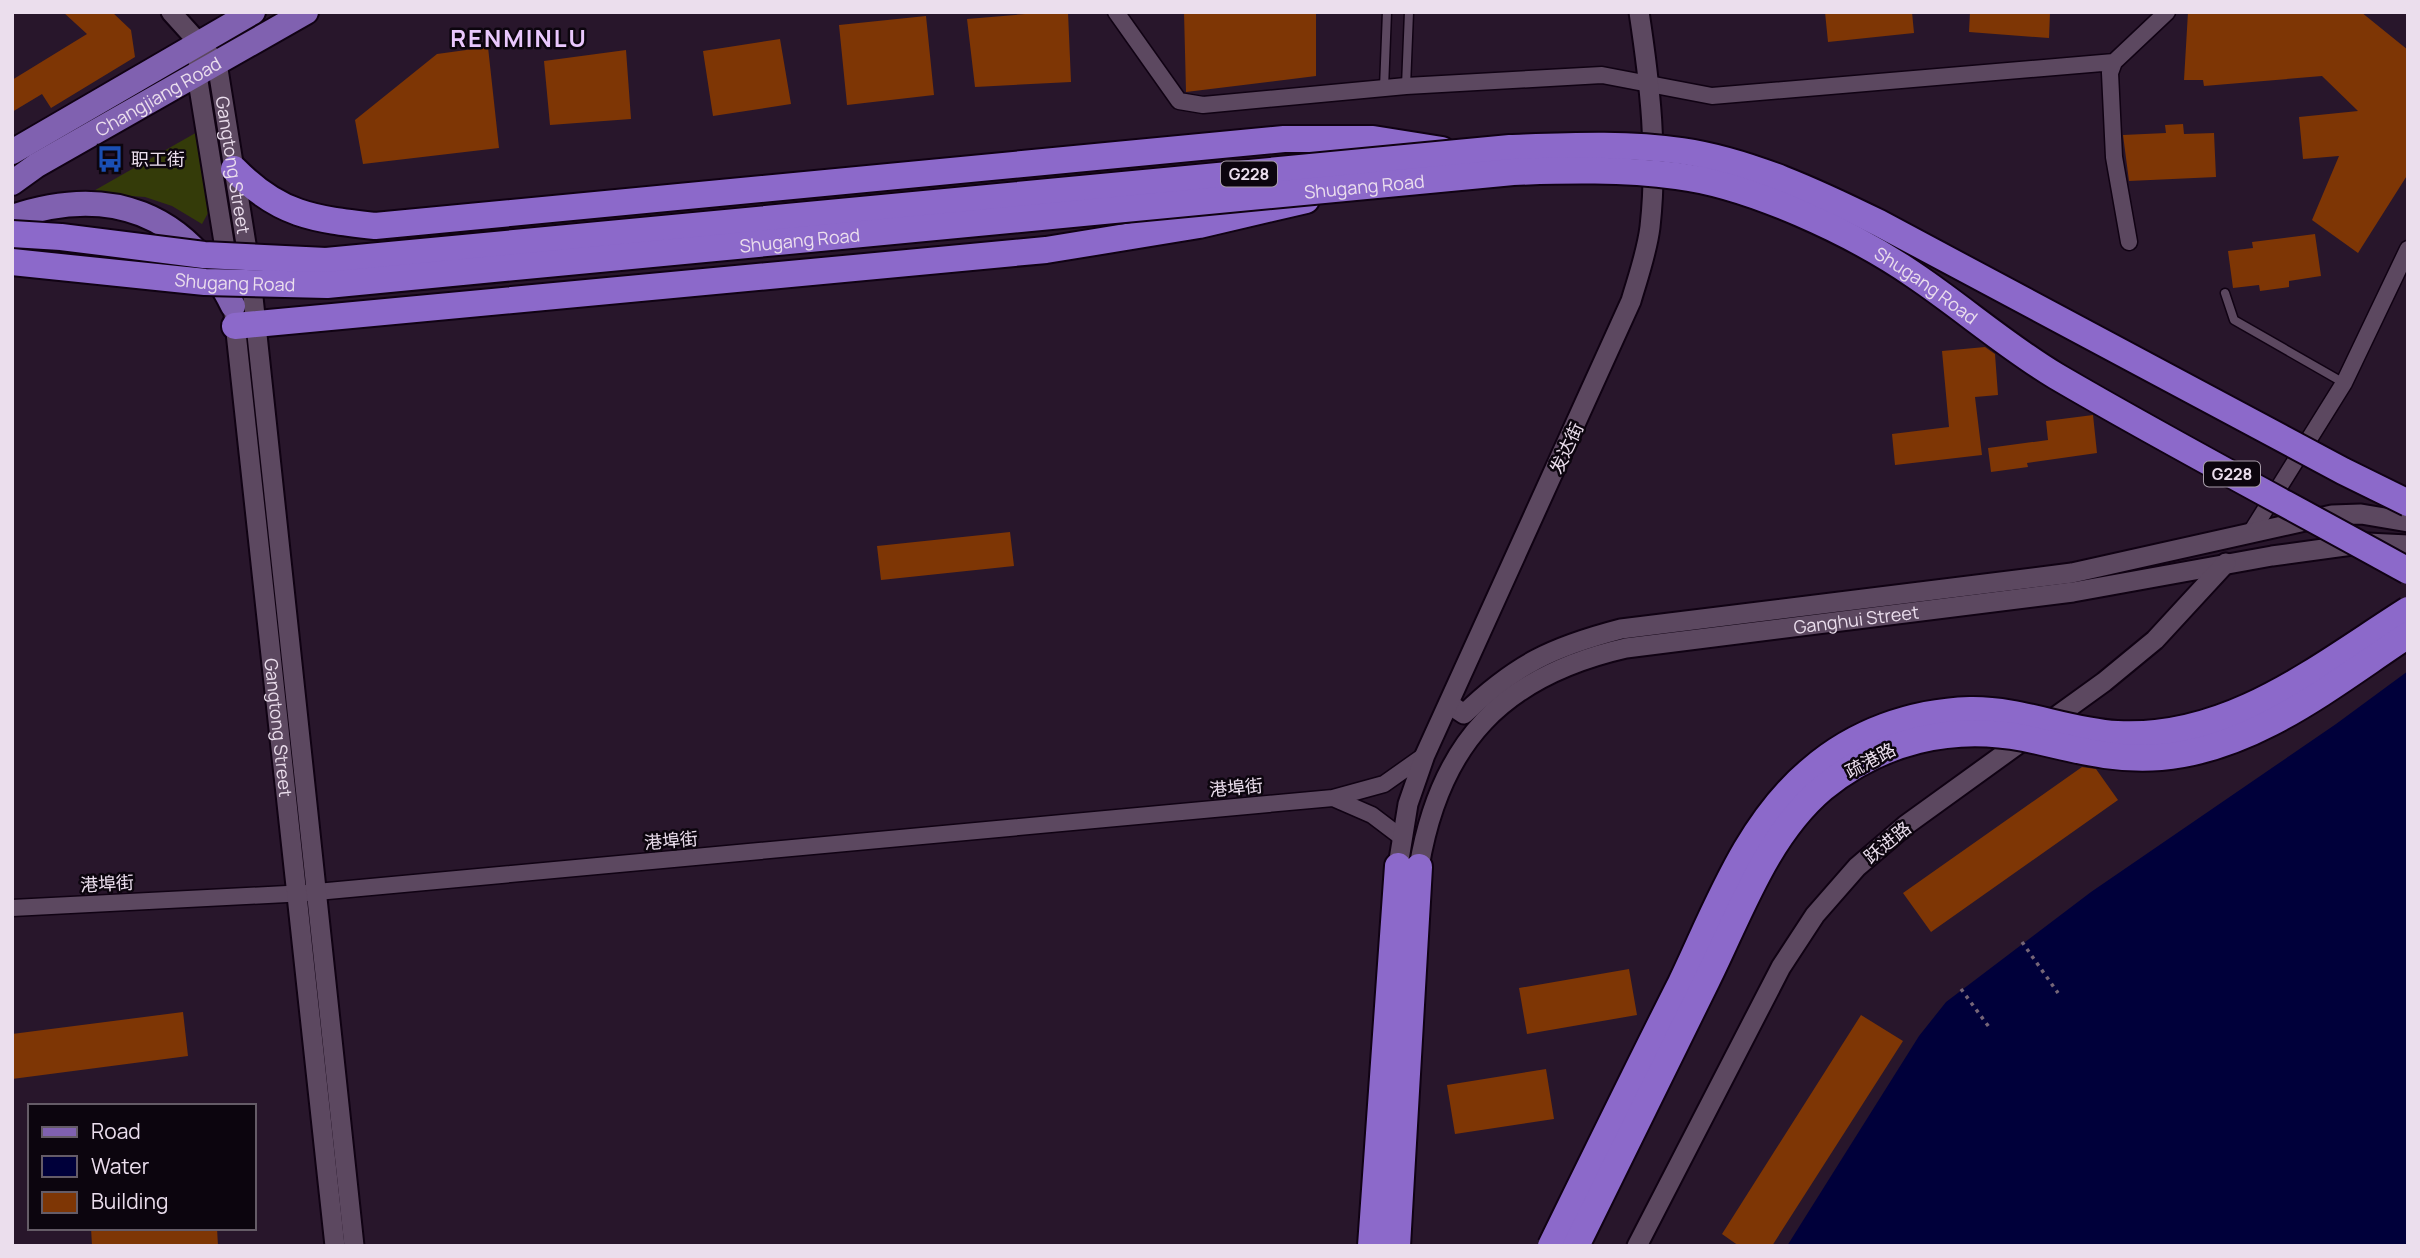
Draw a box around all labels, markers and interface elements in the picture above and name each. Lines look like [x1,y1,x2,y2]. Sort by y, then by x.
district label: RENMINLU [450,21,588,54]
street label: Changjiang Road [91,51,225,142]
street label: Gangtong Street [210,94,256,236]
bus stop icon: 职工街 [95,144,125,174]
place label: 职工街 [131,147,185,171]
road number: G228 [1221,162,1277,186]
street label: Shugang Road [1303,168,1426,204]
street label: Shugang Road [739,222,861,258]
street label: Shugang Road [1870,241,1983,329]
street label: Shugang Road [173,267,296,296]
street label: 发达街 [1544,418,1588,478]
road number: G228 [2204,461,2260,486]
street label: Ganghui Street [1792,599,1920,639]
street label: Gangtong Street [259,657,298,798]
street label: 疏港路 [1841,737,1899,783]
street label: 港埠街 [1208,773,1264,801]
street label: 跃进路 [1858,816,1916,868]
street label: 港埠街 [643,826,699,854]
street label: 港埠街 [79,870,135,896]
legend [28,1104,256,1230]
text: Road [91,1117,141,1145]
text: Water [91,1152,150,1180]
text: Building [91,1187,168,1215]

